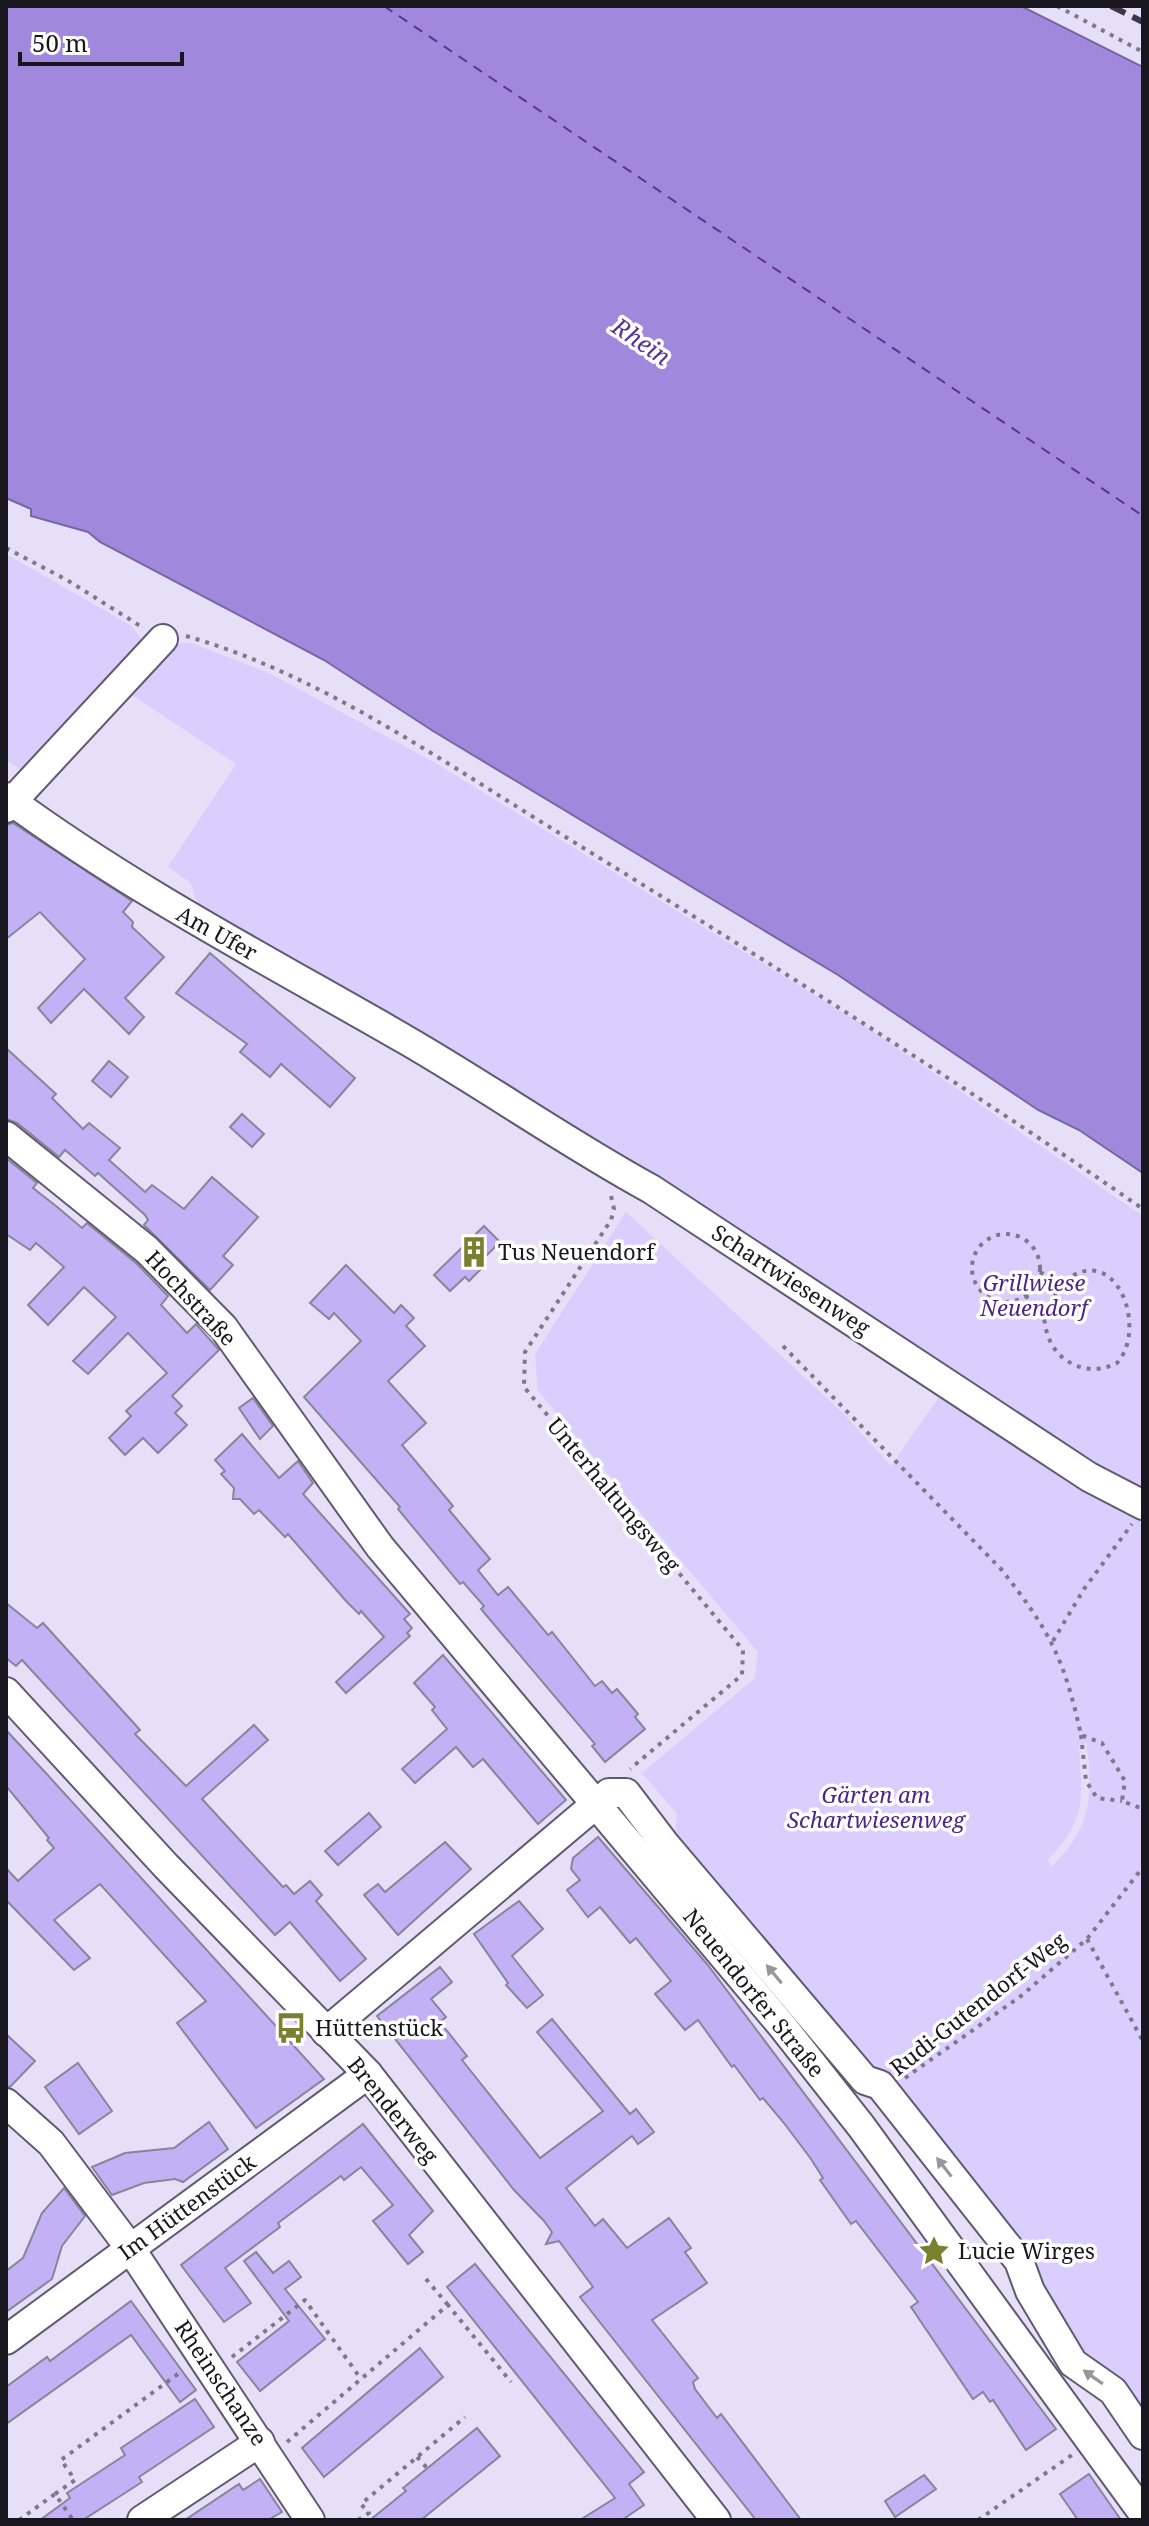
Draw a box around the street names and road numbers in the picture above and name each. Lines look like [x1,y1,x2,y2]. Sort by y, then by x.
street label: Am Ufer [172,898,264,967]
street label: Schartwiesenweg [706,1217,877,1342]
street label: Hochstraße [140,1243,244,1352]
street label: Unterhaltungsweg [541,1411,688,1578]
street label: Neuendorfer Straße [677,1902,832,2083]
street label: Rudi-Gutendorf-Weg [883,1925,1072,2082]
street label: Brenderweg [342,2050,446,2169]
street label: Im Hüttenstück [112,2146,261,2266]
street label: Rheinschanze [169,2314,275,2451]

